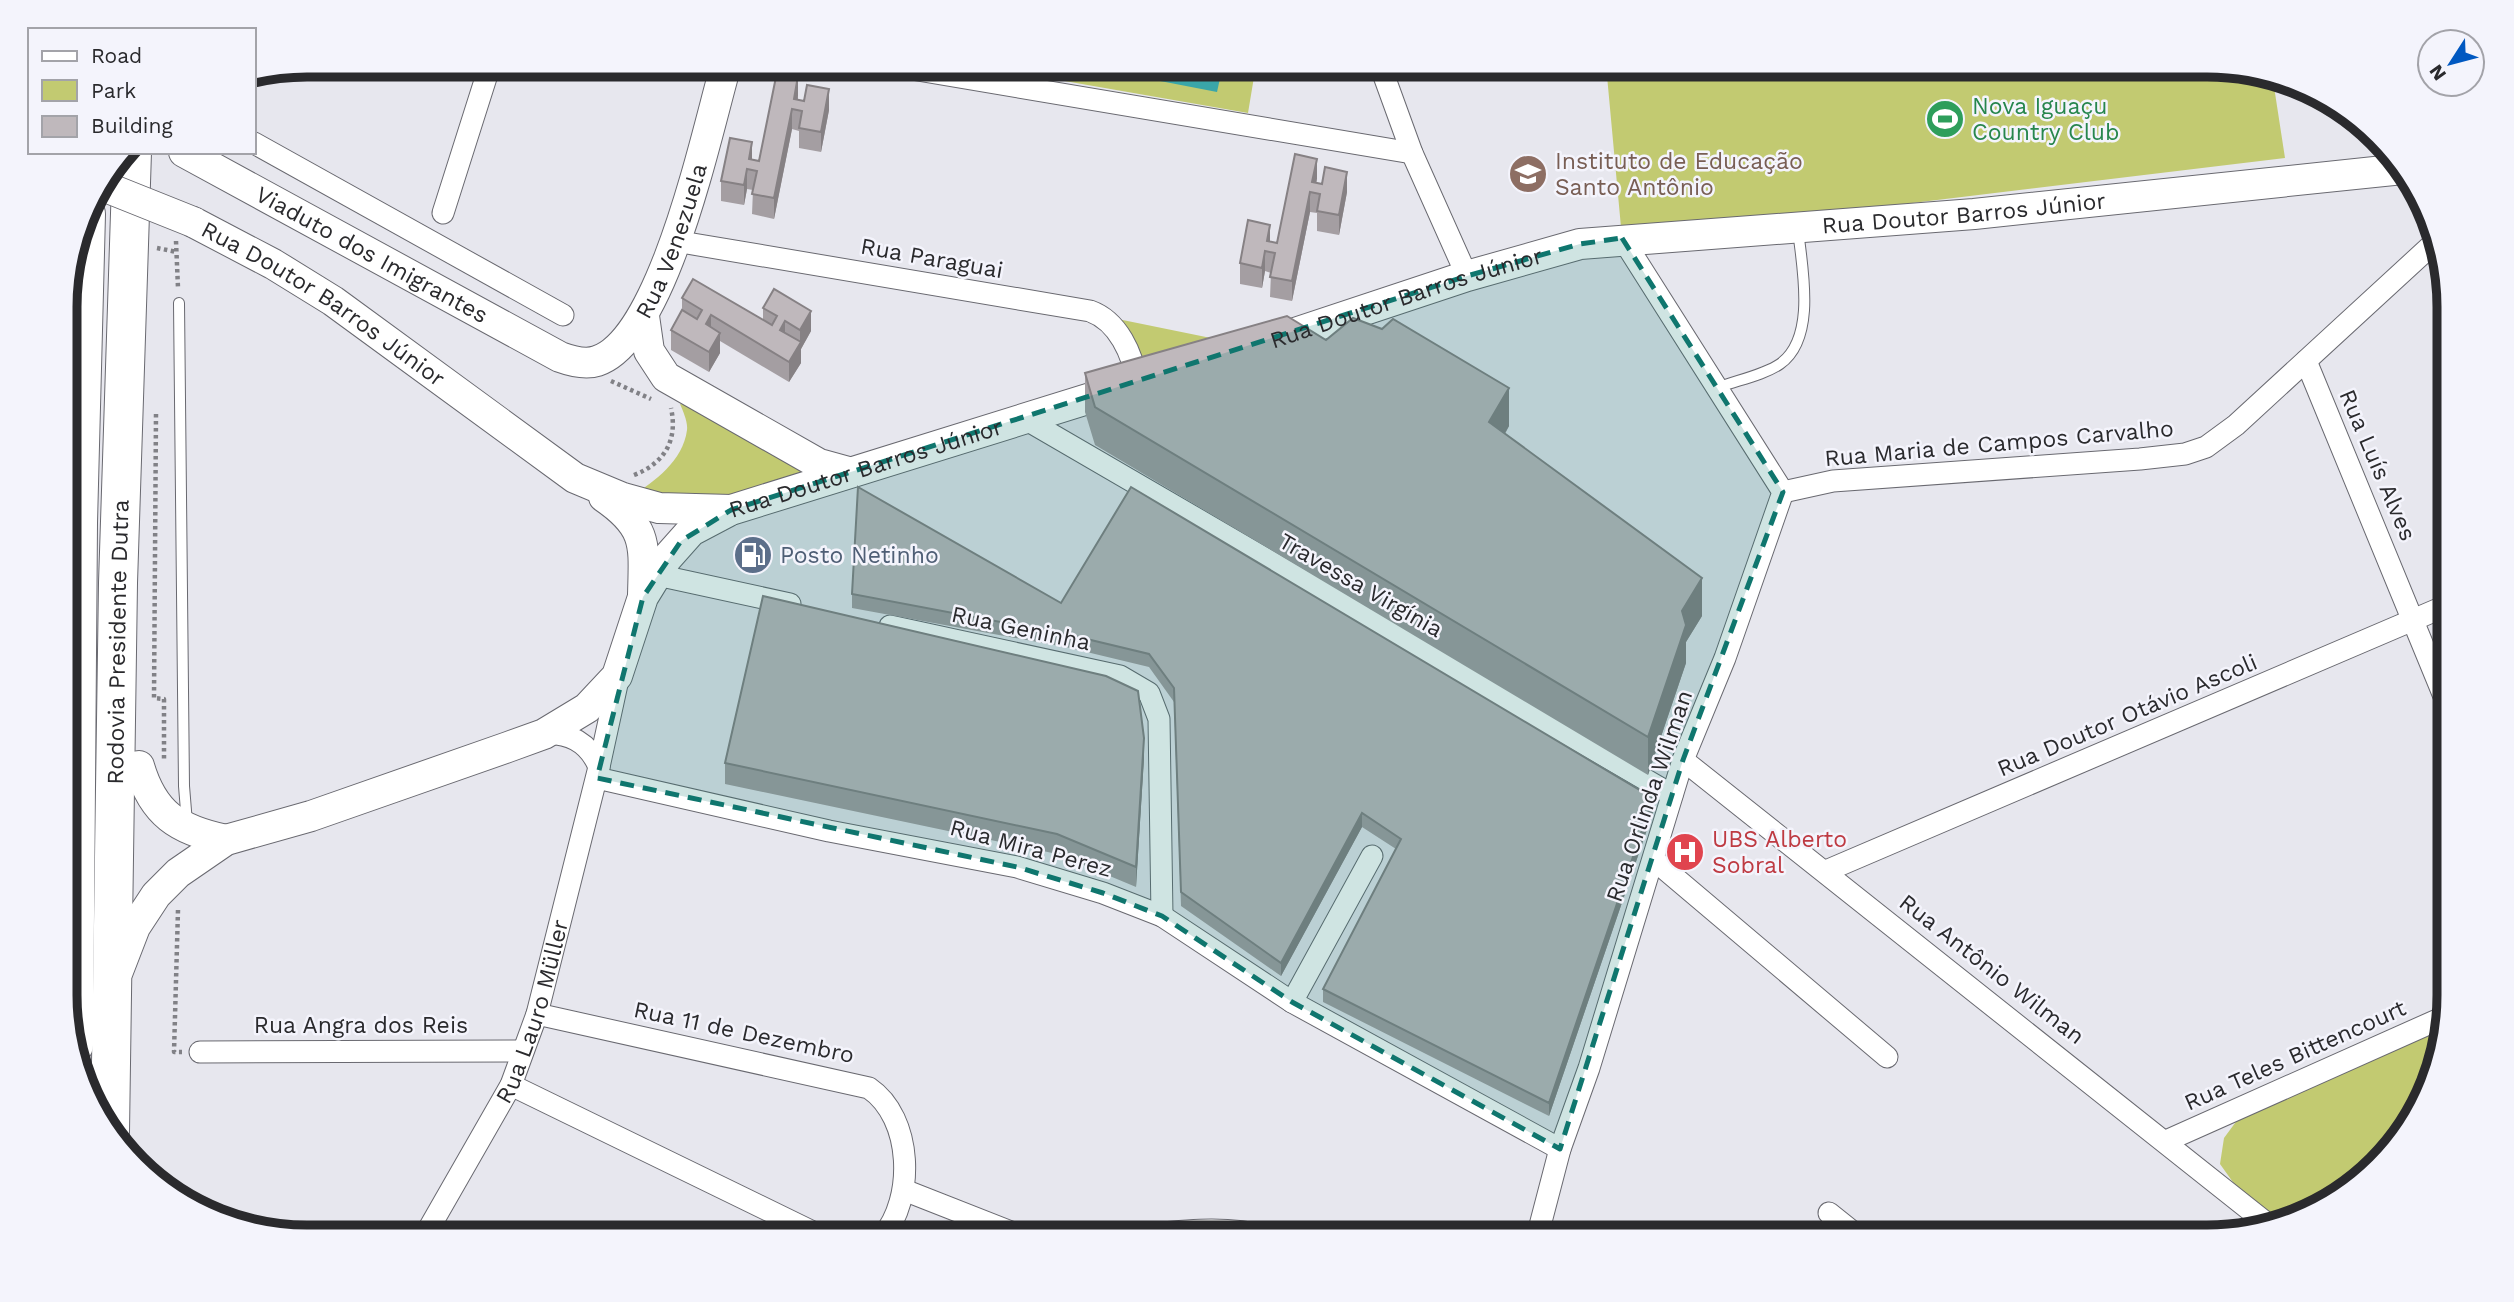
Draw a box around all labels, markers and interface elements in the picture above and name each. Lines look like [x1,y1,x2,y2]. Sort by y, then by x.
legend [28,28,256,154]
north arrow [2416,28,2486,98]
text: Road [91,43,142,68]
text: N [2424,60,2451,85]
text: Park [91,78,136,103]
place label: Nova Iguaçu Country Club [1972,93,2119,146]
sports icon: Nova Iguaçu Country Club [1924,98,1966,140]
text: Building [91,113,173,138]
place label: Instituto de Educação Santo Antônio [1555,148,1803,201]
school or university icon: Instituto de Educação Santo Antônio [1507,153,1549,195]
street label: Rua Venezuela [630,161,713,324]
street label: Viaduto dos Imigrantes [251,181,492,329]
street label: Rua Doutor Barros Júnior [1821,187,2107,240]
street label: Rua Doutor Barros Júnior [197,216,450,392]
street label: Rua Paraguai [859,233,1005,284]
street label: Rua Doutor Barros Júnior [1267,242,1546,354]
street label: Rua Luís Alves [2334,386,2422,545]
street label: Rua Doutor Barros Júnior [726,413,1006,524]
street label: Rua Maria de Campos Carvalho [1823,415,2175,472]
street label: Rodovia Presidente Dutra [102,499,135,785]
street label: Travessa Virgínia [1274,528,1447,643]
fuel station icon: Posto Netinho [732,534,774,576]
place label: Posto Netinho [780,542,939,569]
street label: Rua Geninha [949,601,1093,656]
street label: Rua Doutor Otávio Ascoli [1993,648,2261,783]
street label: Rua Orlinda Wilman [1601,687,1698,906]
street label: Rua Mira Perez [947,814,1115,883]
place label: UBS Alberto Sobral [1712,826,1847,879]
hospital icon: UBS Alberto Sobral [1664,831,1706,873]
street label: Rua Antônio Wilman [1894,889,2090,1050]
street label: Rua Lauro Müller [490,917,574,1108]
street label: Rua Teles Bittencourt [2180,994,2410,1116]
street label: Rua 11 de Dezembro [631,996,857,1069]
street label: Rua Angra dos Reis [254,1012,468,1039]

